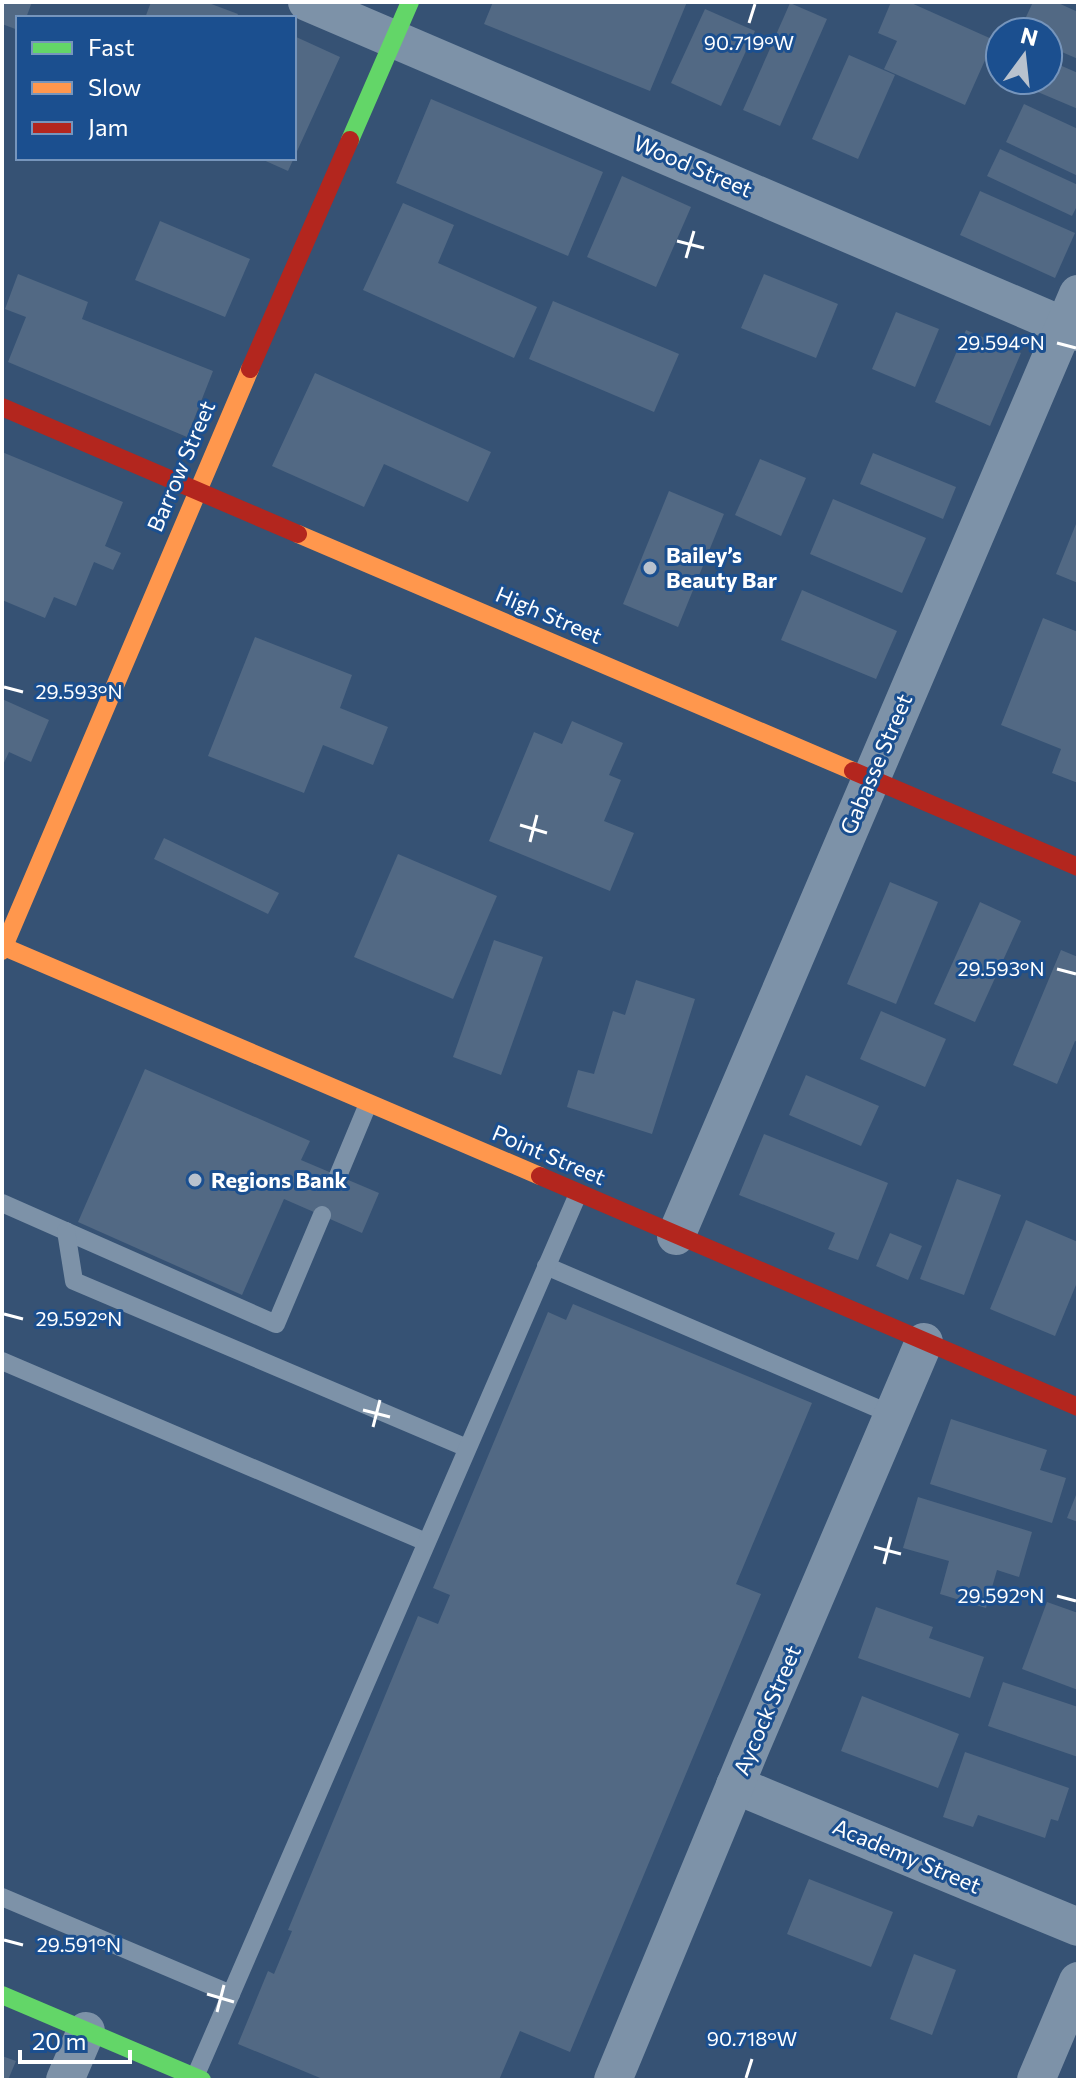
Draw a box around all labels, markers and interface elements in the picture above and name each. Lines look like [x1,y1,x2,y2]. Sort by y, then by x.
legend [16,16,296,160]
north arrow [984,16,1064,96]
text: N [1018,21,1041,51]
text: 90.719°W [704,30,794,54]
text: Fast [88,32,135,61]
text: Slow [88,72,141,101]
text: Jam [88,112,128,141]
street label: Wood Street [630,128,757,203]
text: 29.594°N [957,330,1045,354]
street label: Barrow Street [141,396,220,535]
place label: Bailey’s Beauty Bar [666,541,777,593]
marker: Bailey’s Beauty Bar [641,559,659,577]
street label: High Street [492,580,607,649]
text: 29.593°N [36,679,123,703]
street label: Gabasse Street [834,689,917,838]
text: 29.593°N [958,956,1045,980]
street label: Point Street [489,1119,610,1190]
place label: Regions Bank [211,1166,347,1193]
marker: Regions Bank [186,1171,204,1189]
text: 29.592°N [36,1306,122,1330]
text: 29.592°N [958,1583,1044,1607]
street label: Aycock Street [727,1641,806,1779]
street label: Academy Street [829,1812,985,1899]
text: 29.591°N [37,1932,121,1956]
scale bar [20,2014,130,2064]
text: 20 m [32,2026,86,2055]
text: 90.718°W [707,2026,797,2050]

